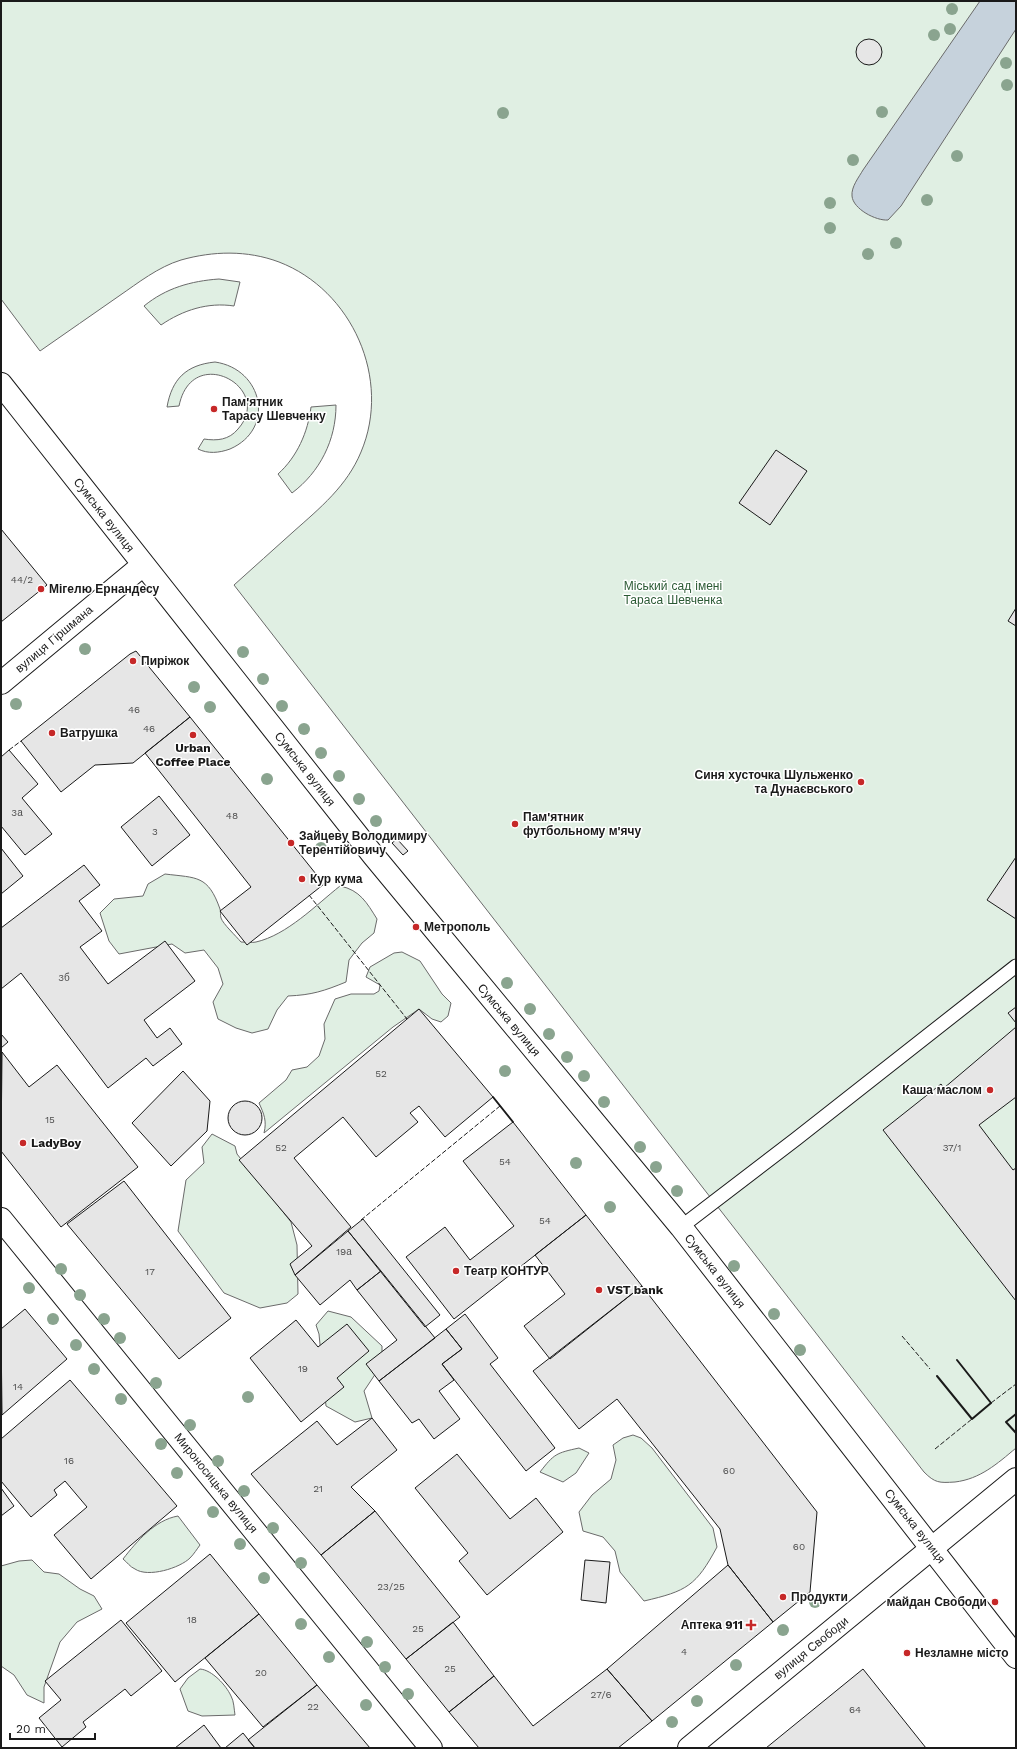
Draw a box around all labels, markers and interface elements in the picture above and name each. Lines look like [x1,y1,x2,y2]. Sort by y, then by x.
place label: Пам'ятник Тарасу Шевченку [222,395,326,423]
marker: Пам'ятник Тарасу Шевченку [209,404,219,414]
street label: Сумська вулиця [71,475,137,555]
house number: 44/2 [11,574,33,585]
park label: Міський сад імені Тараса Шевченка [624,579,723,607]
place label: Мігелю Ернандесу [49,582,160,596]
marker: Мігелю Ернандесу [36,584,46,594]
street label: вулиця Гіршмана [12,602,96,675]
place label: Пиріжок [141,654,190,668]
marker: Пиріжок [128,656,138,666]
house number: 46 [128,704,140,715]
house number: 46 [143,723,155,734]
place label: Ватрушка [60,726,118,740]
marker: Ватрушка [47,728,57,738]
street label: Сумська вулиця [272,729,338,809]
marker: Urban Coffee Place [188,730,198,740]
place label: Urban Coffee Place [155,741,231,769]
place label: Синя хусточка Шульженко та Дунаєвського [695,768,853,796]
marker: Синя хусточка Шульженко та Дунаєвського [856,777,866,787]
house number: 3а [11,807,23,818]
house number: 48 [226,810,238,821]
place label: Пам'ятник футбольному м'ячу [523,810,642,838]
marker: Пам'ятник футбольному м'ячу [510,819,520,829]
house number: 3 [152,826,158,837]
place label: Зайцеву Володимиру Терентійовичу [299,829,428,857]
marker: Зайцеву Володимиру Терентійовичу [286,838,296,848]
place label: Кур кума [310,872,363,886]
marker: Кур кума [297,874,307,884]
place label: Метрополь [424,920,490,934]
marker: Метрополь [411,922,421,932]
house number: 3б [58,972,70,983]
street label: Сумська вулиця [475,981,543,1059]
house number: 52 [375,1068,387,1079]
place label: Каша маслом [902,1083,982,1097]
marker: Каша маслом [985,1085,995,1095]
house number: 15 [45,1114,55,1125]
place label: LadyBoy [31,1136,81,1150]
marker: LadyBoy [18,1138,28,1148]
house number: 52 [275,1142,287,1153]
house number: 37/1 [943,1142,961,1153]
house number: 54 [499,1156,511,1167]
house number: 54 [539,1215,551,1226]
street label: Сумська вулиця [682,1231,748,1311]
house number: 19а [336,1246,352,1257]
place label: Театр КОНТУР [464,1264,549,1278]
house number: 17 [145,1266,155,1277]
marker: Театр КОНТУР [451,1266,461,1276]
place label: VST bank [607,1283,664,1297]
marker: VST bank [594,1285,604,1295]
house number: 19 [298,1363,308,1374]
house number: 14 [13,1381,23,1392]
street label: Мироносицька вулиця [171,1430,261,1536]
house number: 16 [64,1455,74,1466]
house number: 60 [723,1465,735,1476]
house number: 21 [313,1483,323,1494]
street label: Сумська вулиця [882,1486,948,1566]
house number: 60 [793,1541,805,1552]
house number: 23/25 [377,1581,405,1592]
place label: Продукти [791,1590,848,1604]
marker: Продукти [778,1592,788,1602]
place label: майдан Свободи [886,1595,987,1609]
marker: майдан Свободи [990,1597,1000,1607]
house number: 18 [187,1614,197,1625]
street label: вулиця Свободи [771,1614,851,1682]
place label: Аптека 911 [681,1618,743,1632]
marker: Аптека 911 [746,1620,756,1630]
house number: 25 [412,1623,424,1634]
house number: 4 [681,1646,687,1657]
place label: Незламне місто [915,1646,1009,1660]
marker: Незламне місто [902,1648,912,1658]
house number: 25 [444,1663,456,1674]
house number: 20 [255,1667,267,1678]
house number: 27/6 [591,1689,611,1700]
house number: 22 [307,1701,319,1712]
house number: 64 [849,1704,861,1715]
scale bar [10,1715,95,1741]
text: 20 m [16,1722,46,1736]

